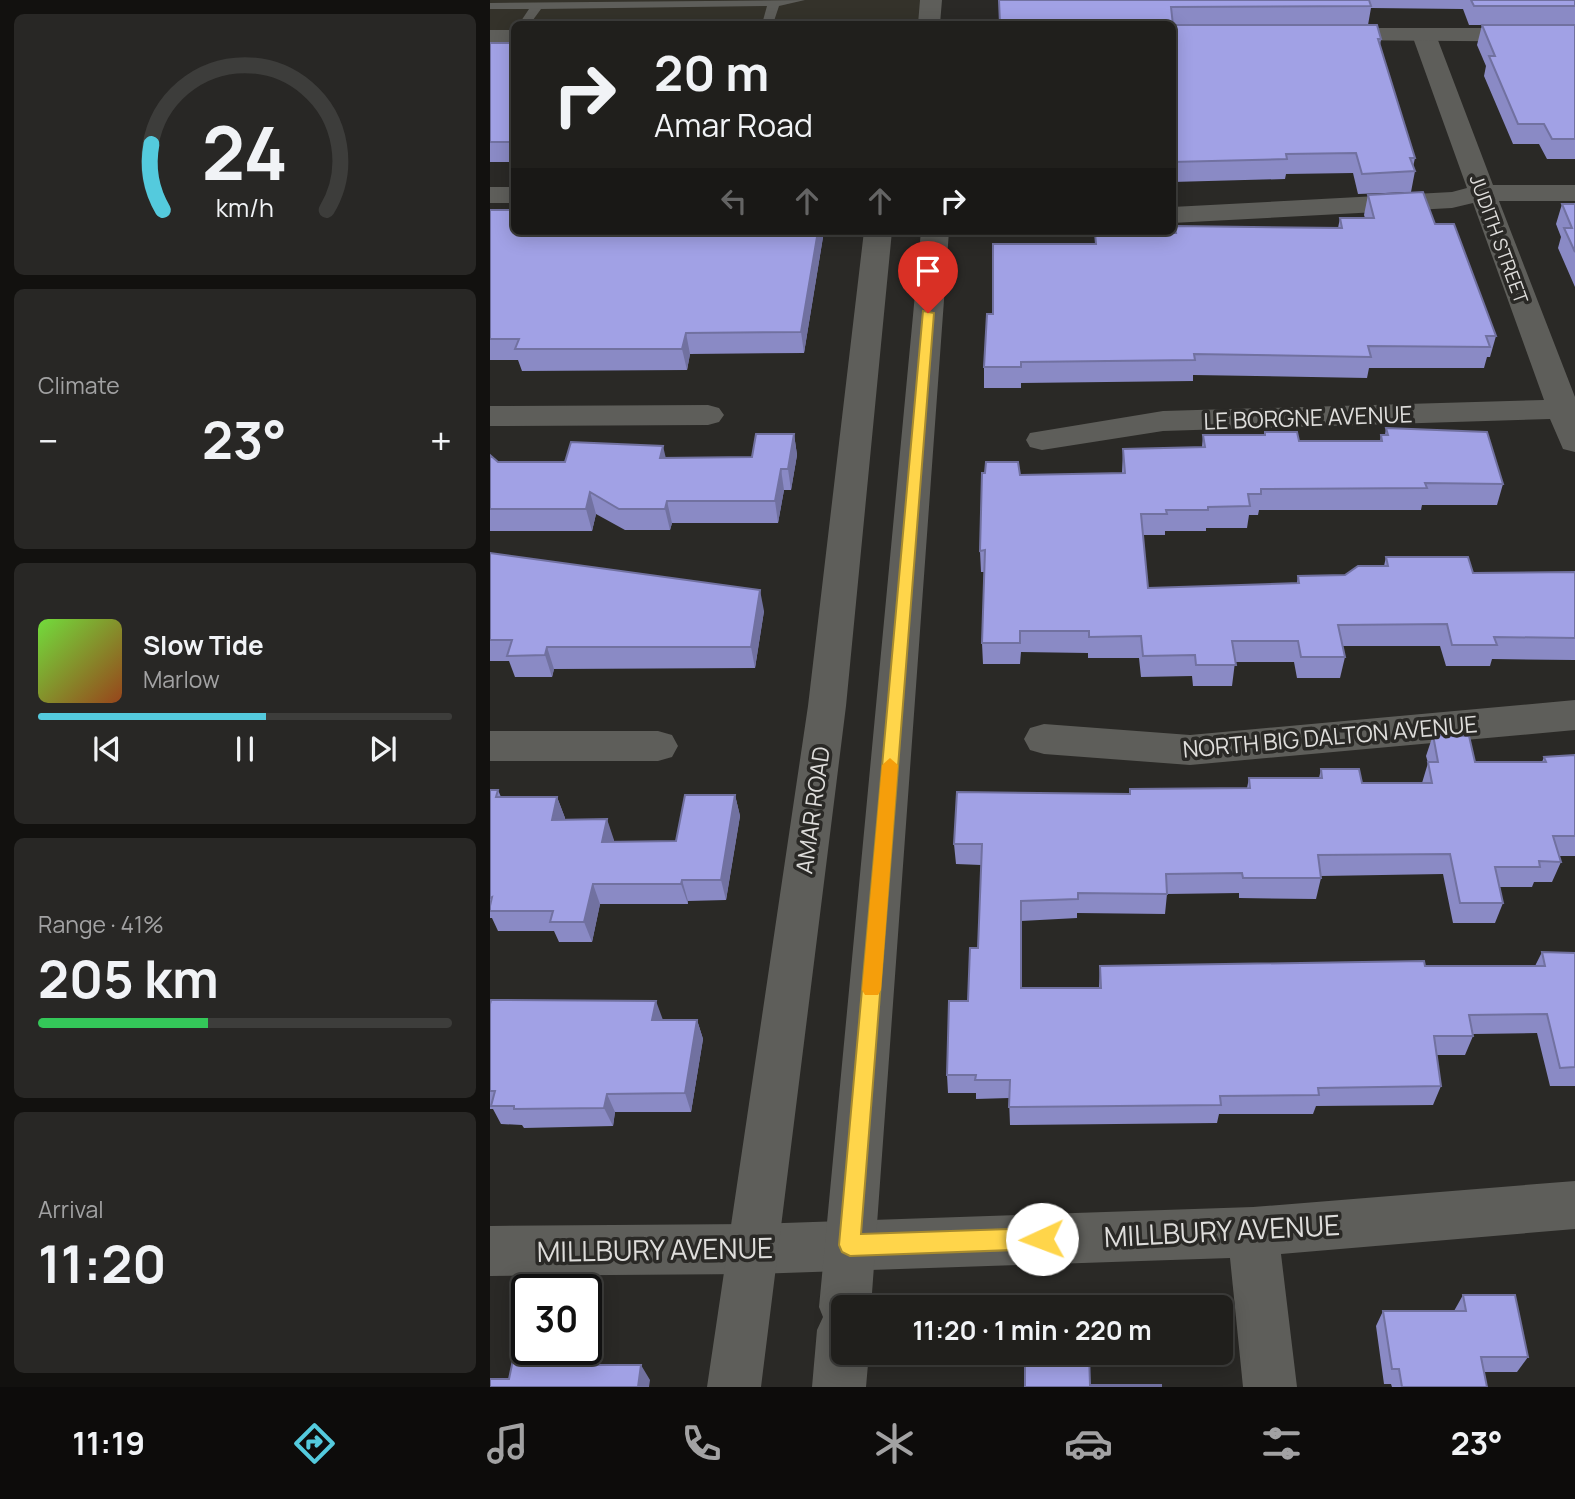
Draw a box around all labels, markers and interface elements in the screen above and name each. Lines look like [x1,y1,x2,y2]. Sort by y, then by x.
text: 20 m [654,39,769,106]
icon: right [539,49,630,140]
text: 24 [202,103,288,203]
text: Amar Road [654,103,813,147]
street label: JUDITH STREET [1464,171,1535,308]
icon: left [715,182,753,220]
icon: ahead [788,182,826,220]
icon: ahead [861,182,899,220]
icon: right [934,182,972,220]
text: km/h [216,190,274,225]
pin [898,241,958,313]
icon: arrive [909,252,947,290]
text: Climate [38,369,120,401]
street label: LE BORGNE AVENUE [1203,397,1413,437]
text: 23° [202,404,287,475]
text: − [38,414,59,466]
text: + [430,414,452,466]
text: Slow Tide [143,627,264,663]
text: Marlow [143,663,220,695]
street label: NORTH BIG DALTON AVENUE [1181,707,1479,765]
icon: previous [88,730,126,768]
icon: pause [226,730,264,768]
icon: next [364,730,402,768]
street label: AMAR ROAD [787,744,837,876]
text: Range · 41% [38,908,164,940]
text: 205 km [38,943,219,1014]
text: Arrival [38,1193,104,1225]
position arrow [1005,1202,1079,1276]
street label: MILLBURY AVENUE [1103,1205,1341,1255]
text: 11:20 [38,1228,167,1299]
street label: MILLBURY AVENUE [537,1228,773,1270]
speed limit sign: 30 [511,1274,602,1365]
text: 11:20 · 1 min · 220 m [912,1312,1152,1348]
icon: directions [290,1419,339,1468]
icon: music [483,1419,532,1468]
icon: phone [677,1419,726,1468]
icon: climate [870,1419,919,1468]
icon: car [1064,1419,1113,1468]
icon: filters [1257,1419,1306,1468]
text: 11:19 [72,1421,145,1465]
text: 23° [1451,1421,1503,1465]

